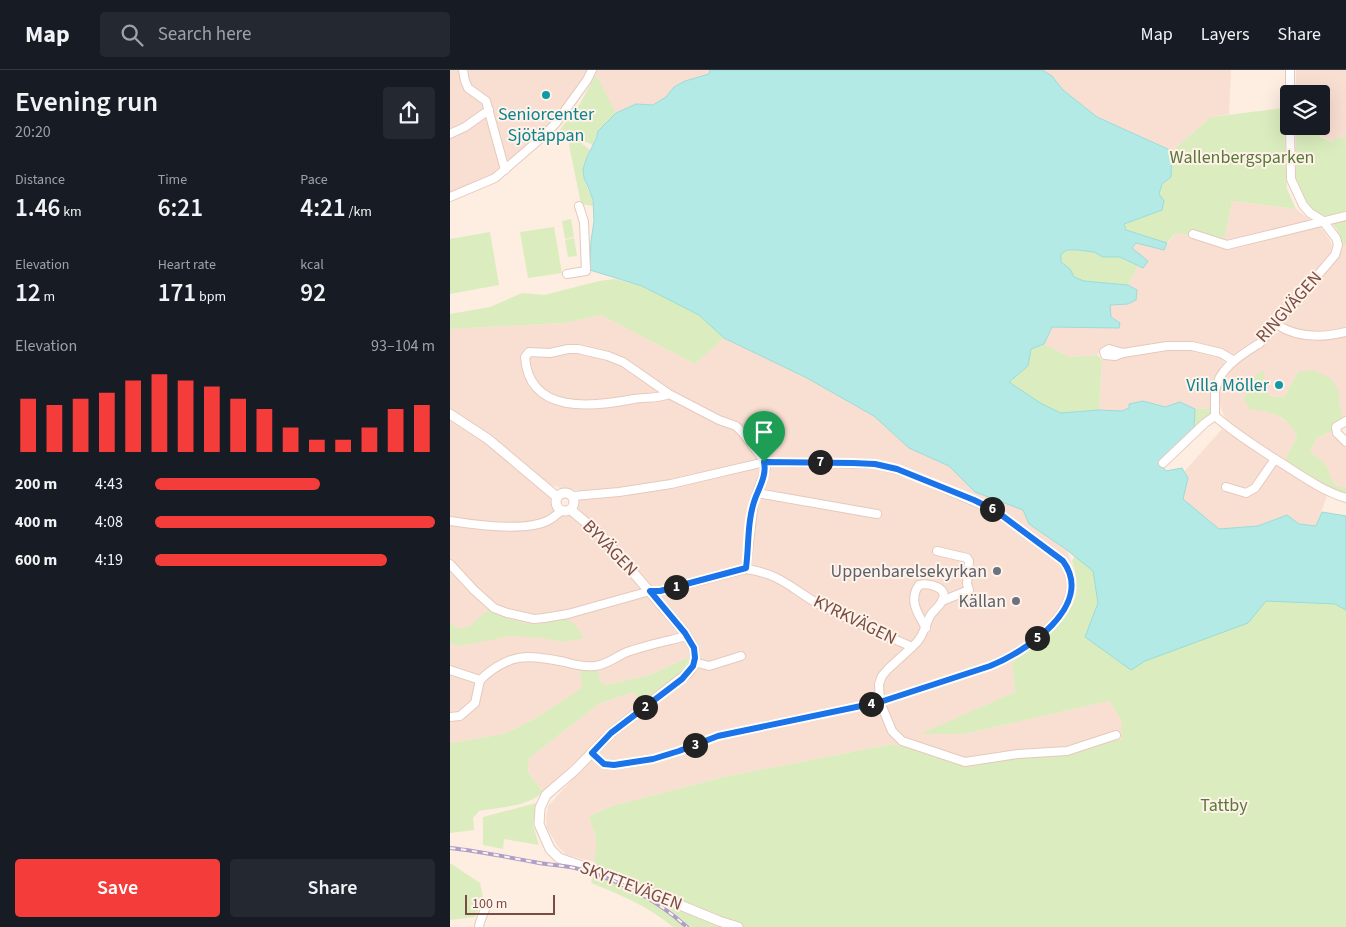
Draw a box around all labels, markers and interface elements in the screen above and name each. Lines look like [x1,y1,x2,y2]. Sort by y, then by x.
search box [100,12,450,57]
text: Map [25,17,70,52]
icon: search [118,21,146,49]
text: Search here [158,21,251,48]
text: Map [1141,22,1173,47]
text: Layers [1201,22,1250,47]
text: Share [1278,22,1321,47]
text: Evening run [15,82,158,122]
map controls [1280,85,1330,135]
button: layers [1280,85,1330,135]
button: share [383,87,435,139]
marker: Seniorcenter Sjötäppan [540,89,552,101]
place label: Seniorcenter Sjötäppan [498,102,595,148]
text: 20:20 [15,121,51,143]
park label: Wallenbergsparken [1170,145,1314,170]
text: Distance [15,170,65,190]
text: Time [158,170,187,190]
text: Pace [300,170,328,190]
text: 1.46 [15,190,60,226]
text: 6:21 [158,190,203,226]
text: 4:21 [300,190,346,226]
text: km [60,202,82,222]
text: /km [346,202,372,222]
text: Elevation [15,255,70,275]
text: Heart rate [158,255,216,275]
text: kcal [300,255,324,275]
street label: RINGVÄGEN [1250,266,1328,348]
text: 12 [15,275,41,311]
text: 171 [158,275,196,311]
text: 92 [300,275,326,311]
text: m [41,287,55,307]
text: bpm [196,287,226,307]
text: Elevation [15,335,77,357]
text: 93–104 m [371,335,435,357]
place label: Villa Möller [1186,373,1270,398]
marker: Villa Möller [1273,379,1285,391]
pin [743,411,785,462]
icon: arrive [750,418,778,446]
pin: 7 [808,450,832,474]
text: 7 [817,452,824,472]
text: 200 m [15,473,57,495]
text: 4:43 [95,473,123,495]
pin: 6 [980,496,1004,522]
text: 6 [989,499,996,519]
text: 400 m [15,511,57,533]
text: 4:08 [95,511,123,533]
street label: BYVÄGEN [577,514,643,582]
text: 600 m [15,549,57,571]
text: 4:19 [95,549,123,571]
place label: Uppenbarelsekyrkan [831,559,987,584]
marker: Uppenbarelsekyrkan [991,565,1003,577]
pin: 1 [664,574,688,600]
text: 1 [673,577,680,597]
street label: KYRKVÄGEN [809,589,901,651]
place label: Källan [958,589,1006,614]
marker: Källan [1010,595,1022,607]
pin: 5 [1024,626,1050,650]
text: 5 [1034,628,1041,648]
pin: 4 [858,692,884,716]
pin: 2 [632,694,658,720]
text: 4 [868,694,875,714]
text: 2 [642,697,649,717]
pin: 3 [682,732,708,758]
text: 3 [692,735,699,755]
park label: Tattby [1200,793,1248,818]
street label: SKYTTEVÄGEN [576,855,686,917]
button: Save [15,859,220,917]
button: Share [230,859,435,917]
scale bar [465,892,555,915]
text: 100 m [472,894,507,914]

